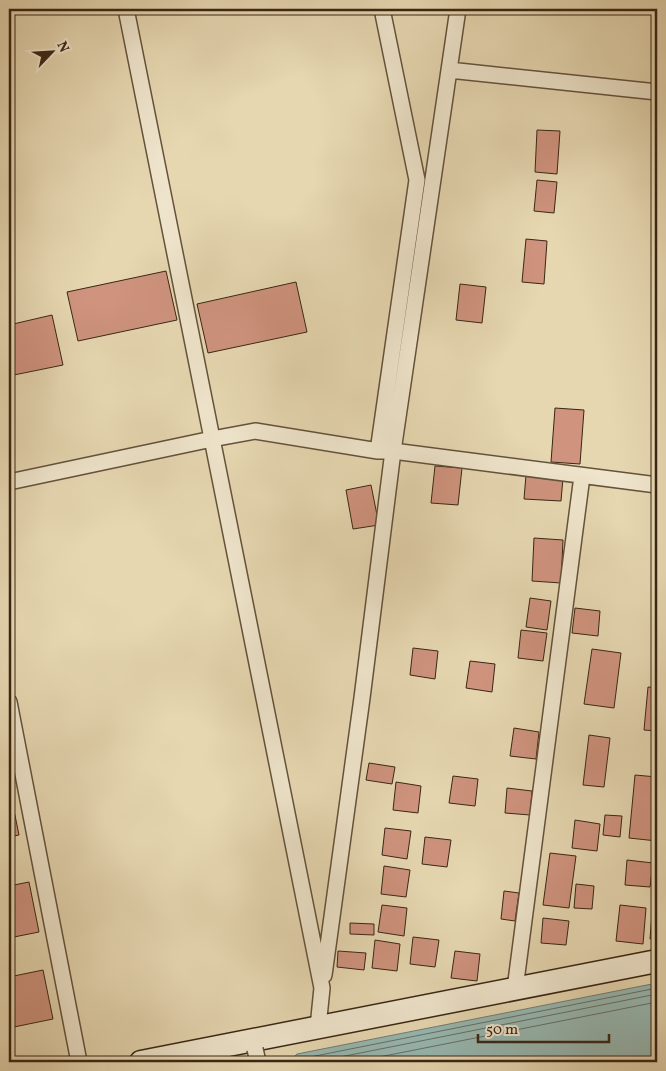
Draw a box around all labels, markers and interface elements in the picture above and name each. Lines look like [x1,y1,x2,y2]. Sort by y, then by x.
north arrow [28,28,78,78]
text: N [52,39,73,56]
scale bar [478,1011,610,1043]
text: 50 m [486,1020,518,1041]

